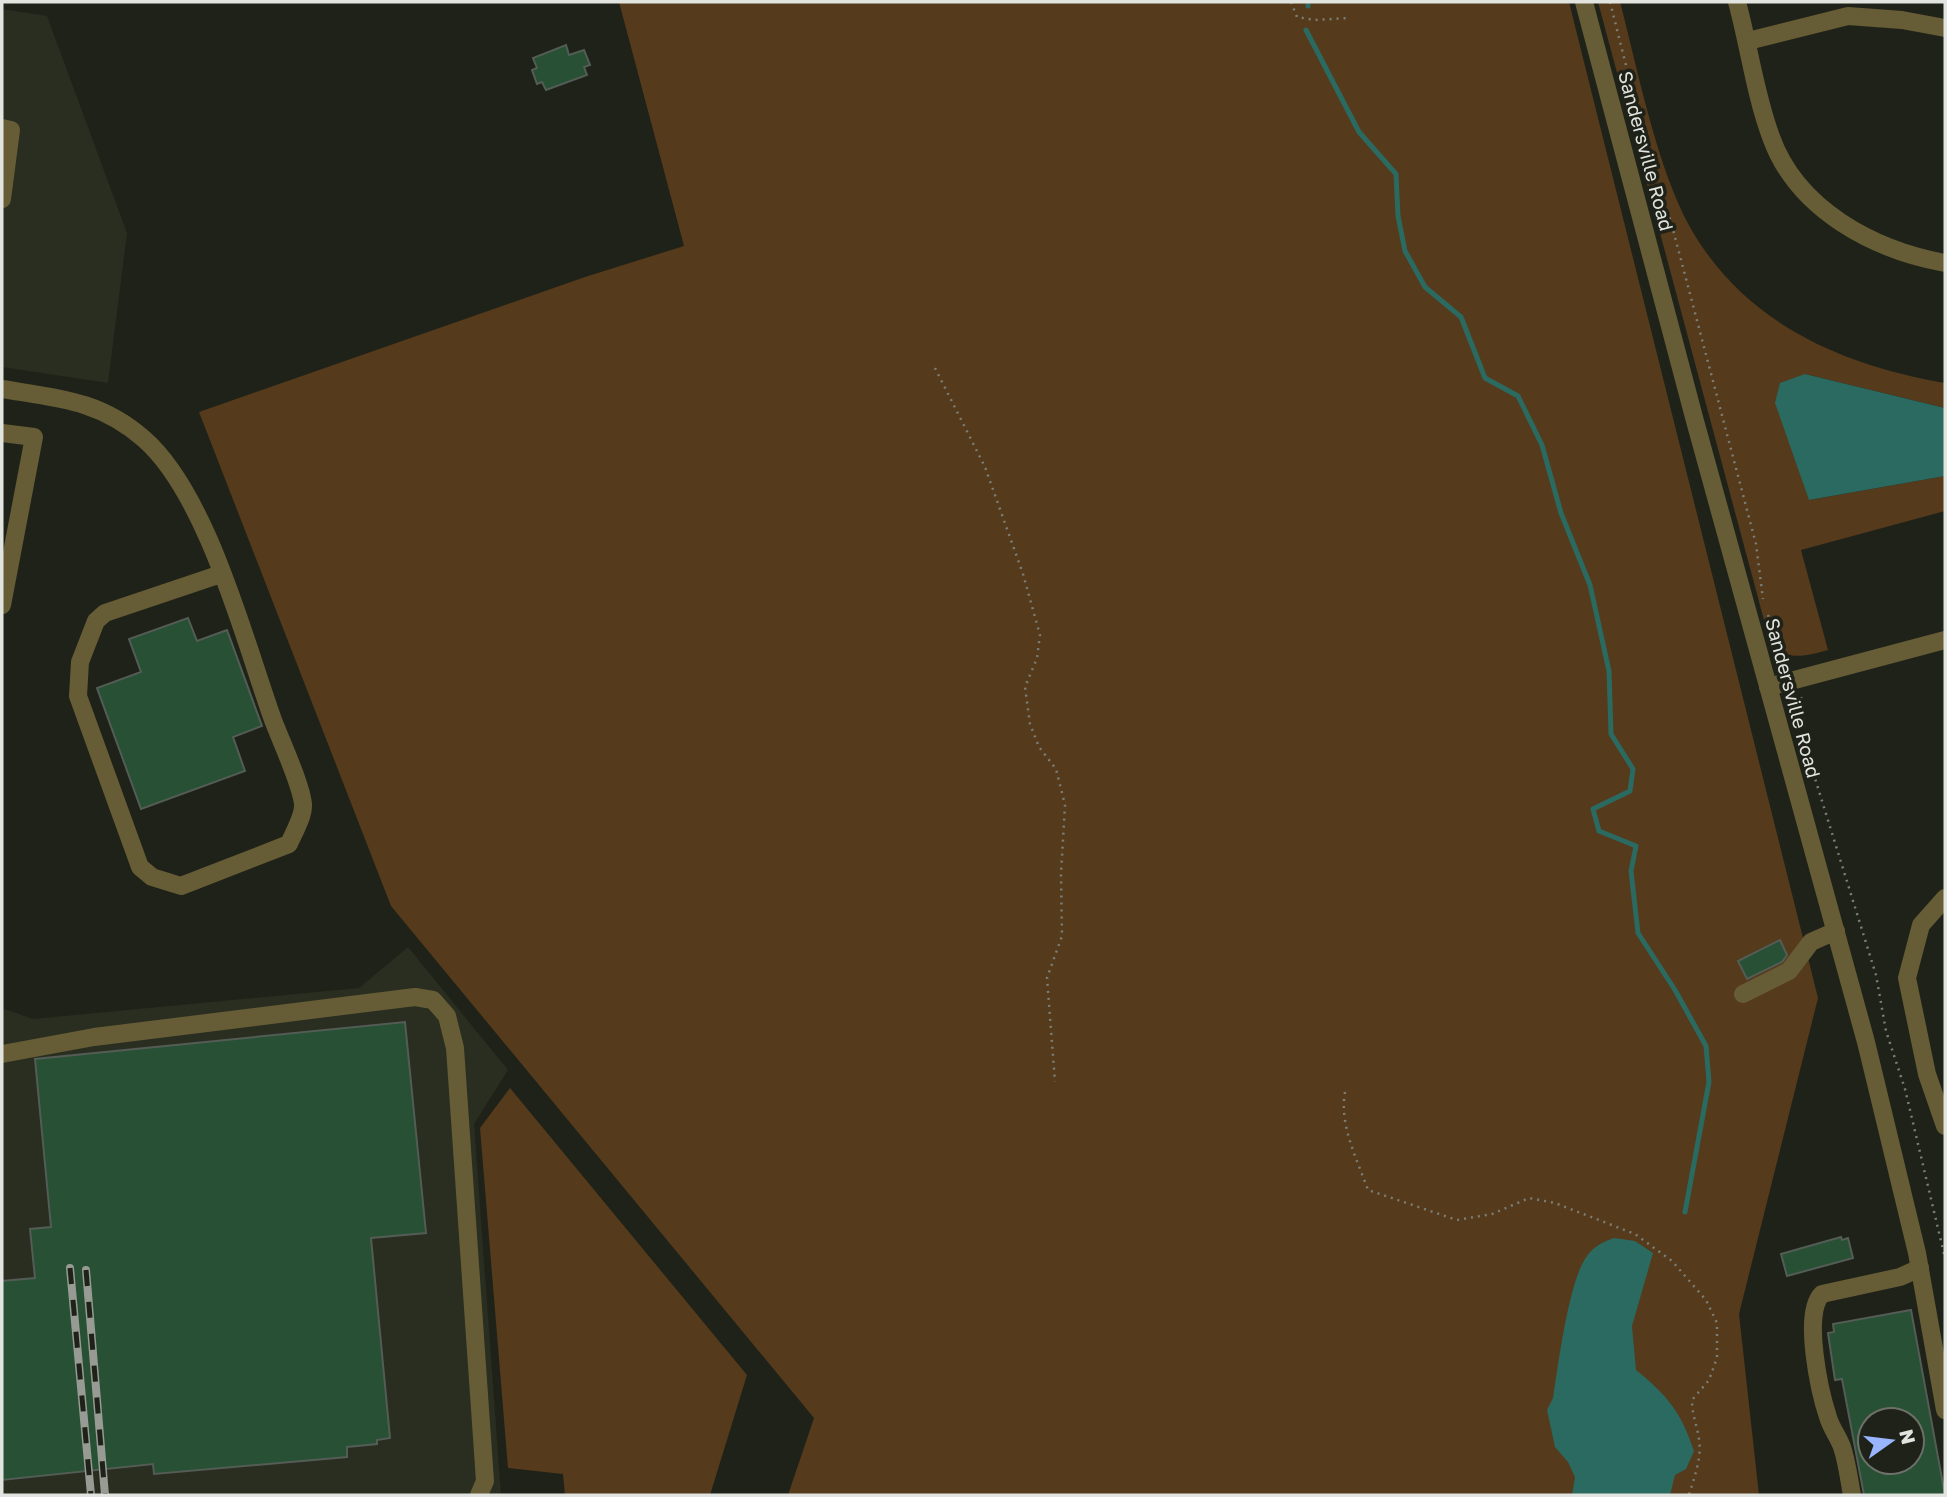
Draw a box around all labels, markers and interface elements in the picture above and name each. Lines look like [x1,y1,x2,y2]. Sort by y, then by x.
street label: Sandersville Road [1614,68,1679,233]
street label: Sandersville Road [1761,615,1826,780]
north arrow [1856,1406,1926,1476]
text: N [1895,1427,1921,1447]

